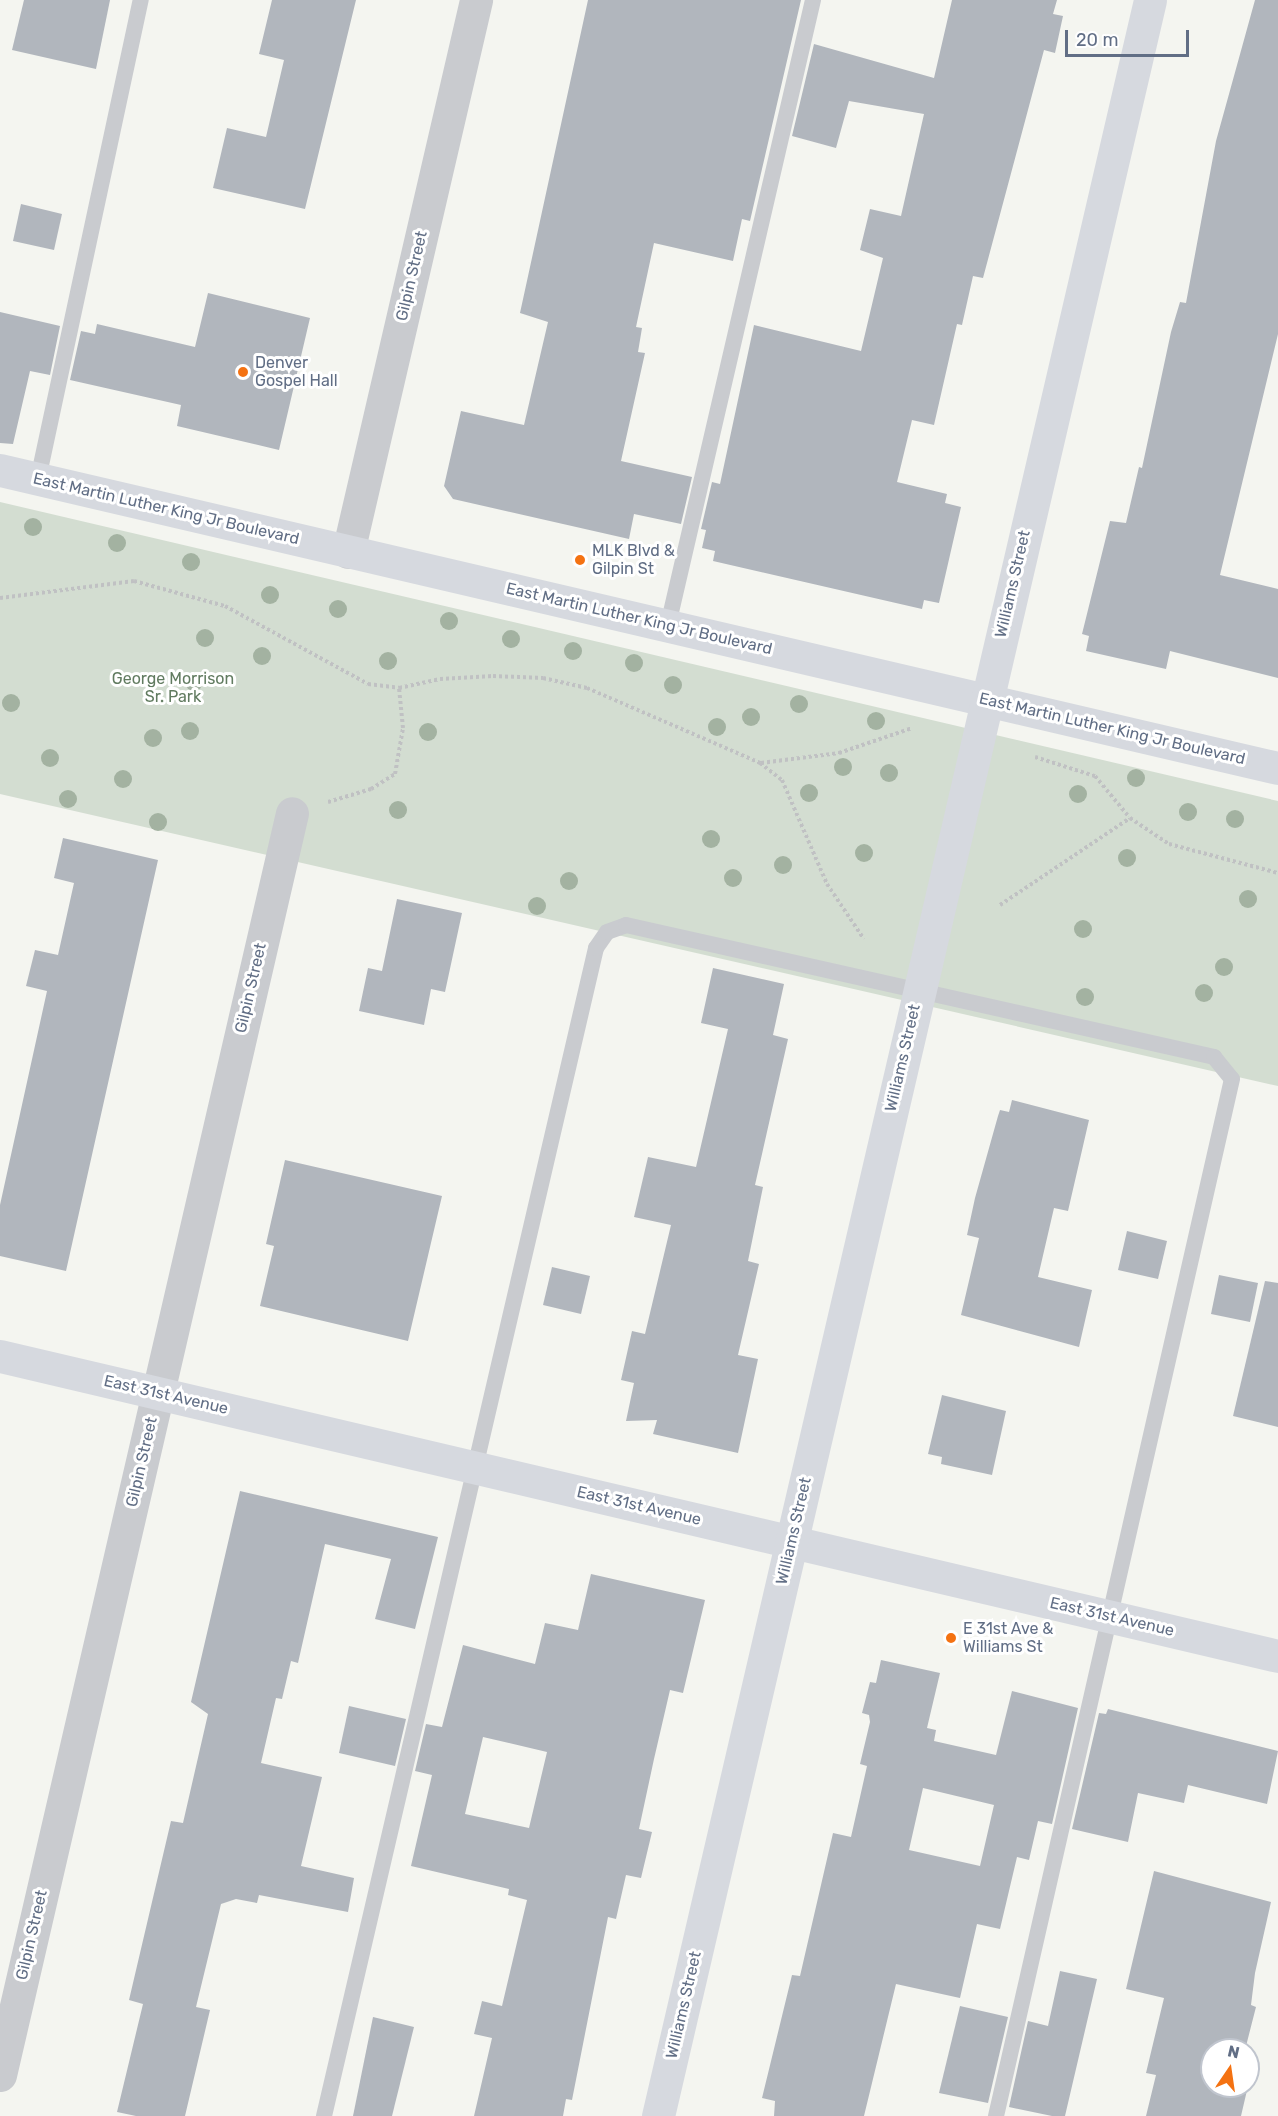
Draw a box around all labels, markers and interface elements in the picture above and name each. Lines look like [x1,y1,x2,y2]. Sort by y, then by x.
scale bar [1068,18,1192,56]
text: 20 m [1076,29,1118,51]
street label: Gilpin Street [392,229,432,323]
place label: Denver Gospel Hall [255,353,338,391]
marker: Denver Gospel Hall [236,365,250,379]
street label: East Martin Luther King Jr Boulevard [31,469,301,549]
street label: Williams Street [991,528,1035,640]
place label: MLK Blvd & Gilpin St [592,541,675,579]
marker: MLK Blvd & Gilpin St [573,553,587,567]
street label: East Martin Luther King Jr Boulevard [504,579,774,659]
park label: George Morrison Sr. Park [112,669,234,707]
street label: East Martin Luther King Jr Boulevard [977,689,1247,769]
street label: Gilpin Street [231,941,271,1035]
street label: Williams Street [881,1002,925,1114]
street label: East 31st Avenue [102,1371,230,1419]
street label: Gilpin Street [122,1415,162,1509]
street label: Williams Street [772,1475,816,1587]
street label: East 31st Avenue [575,1482,703,1530]
street label: East 31st Avenue [1048,1593,1176,1641]
place label: E 31st Ave & Williams St [963,1619,1054,1657]
marker: E 31st Ave & Williams St [944,1631,958,1645]
street label: Gilpin Street [12,1888,52,1982]
street label: Williams Street [662,1949,706,2061]
north arrow [1200,2038,1260,2098]
text: N [1226,2041,1241,2062]

